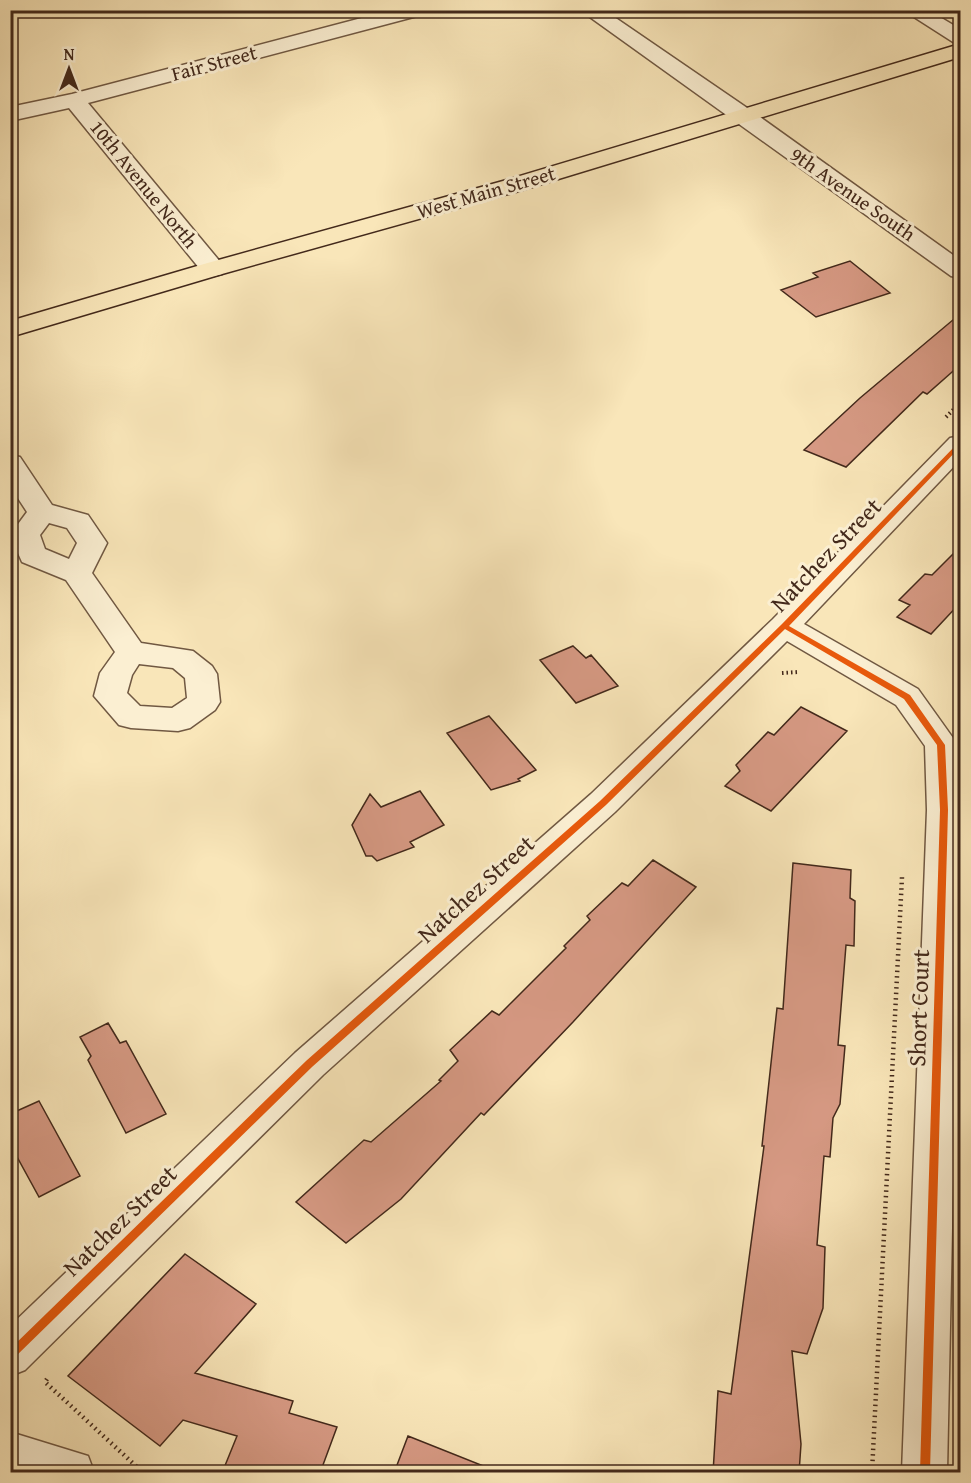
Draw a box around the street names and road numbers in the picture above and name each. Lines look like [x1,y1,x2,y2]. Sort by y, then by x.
street label: Fair Street [168,37,260,88]
street label: 10th Avenue North [84,113,205,254]
street label: 9th Avenue South [785,139,922,248]
street label: West Main Street [413,158,558,225]
street label: Natchez Street [762,489,890,620]
street label: Natchez Street [409,826,542,951]
street label: Short Court [899,948,938,1067]
street label: Natchez Street [55,1157,185,1284]

